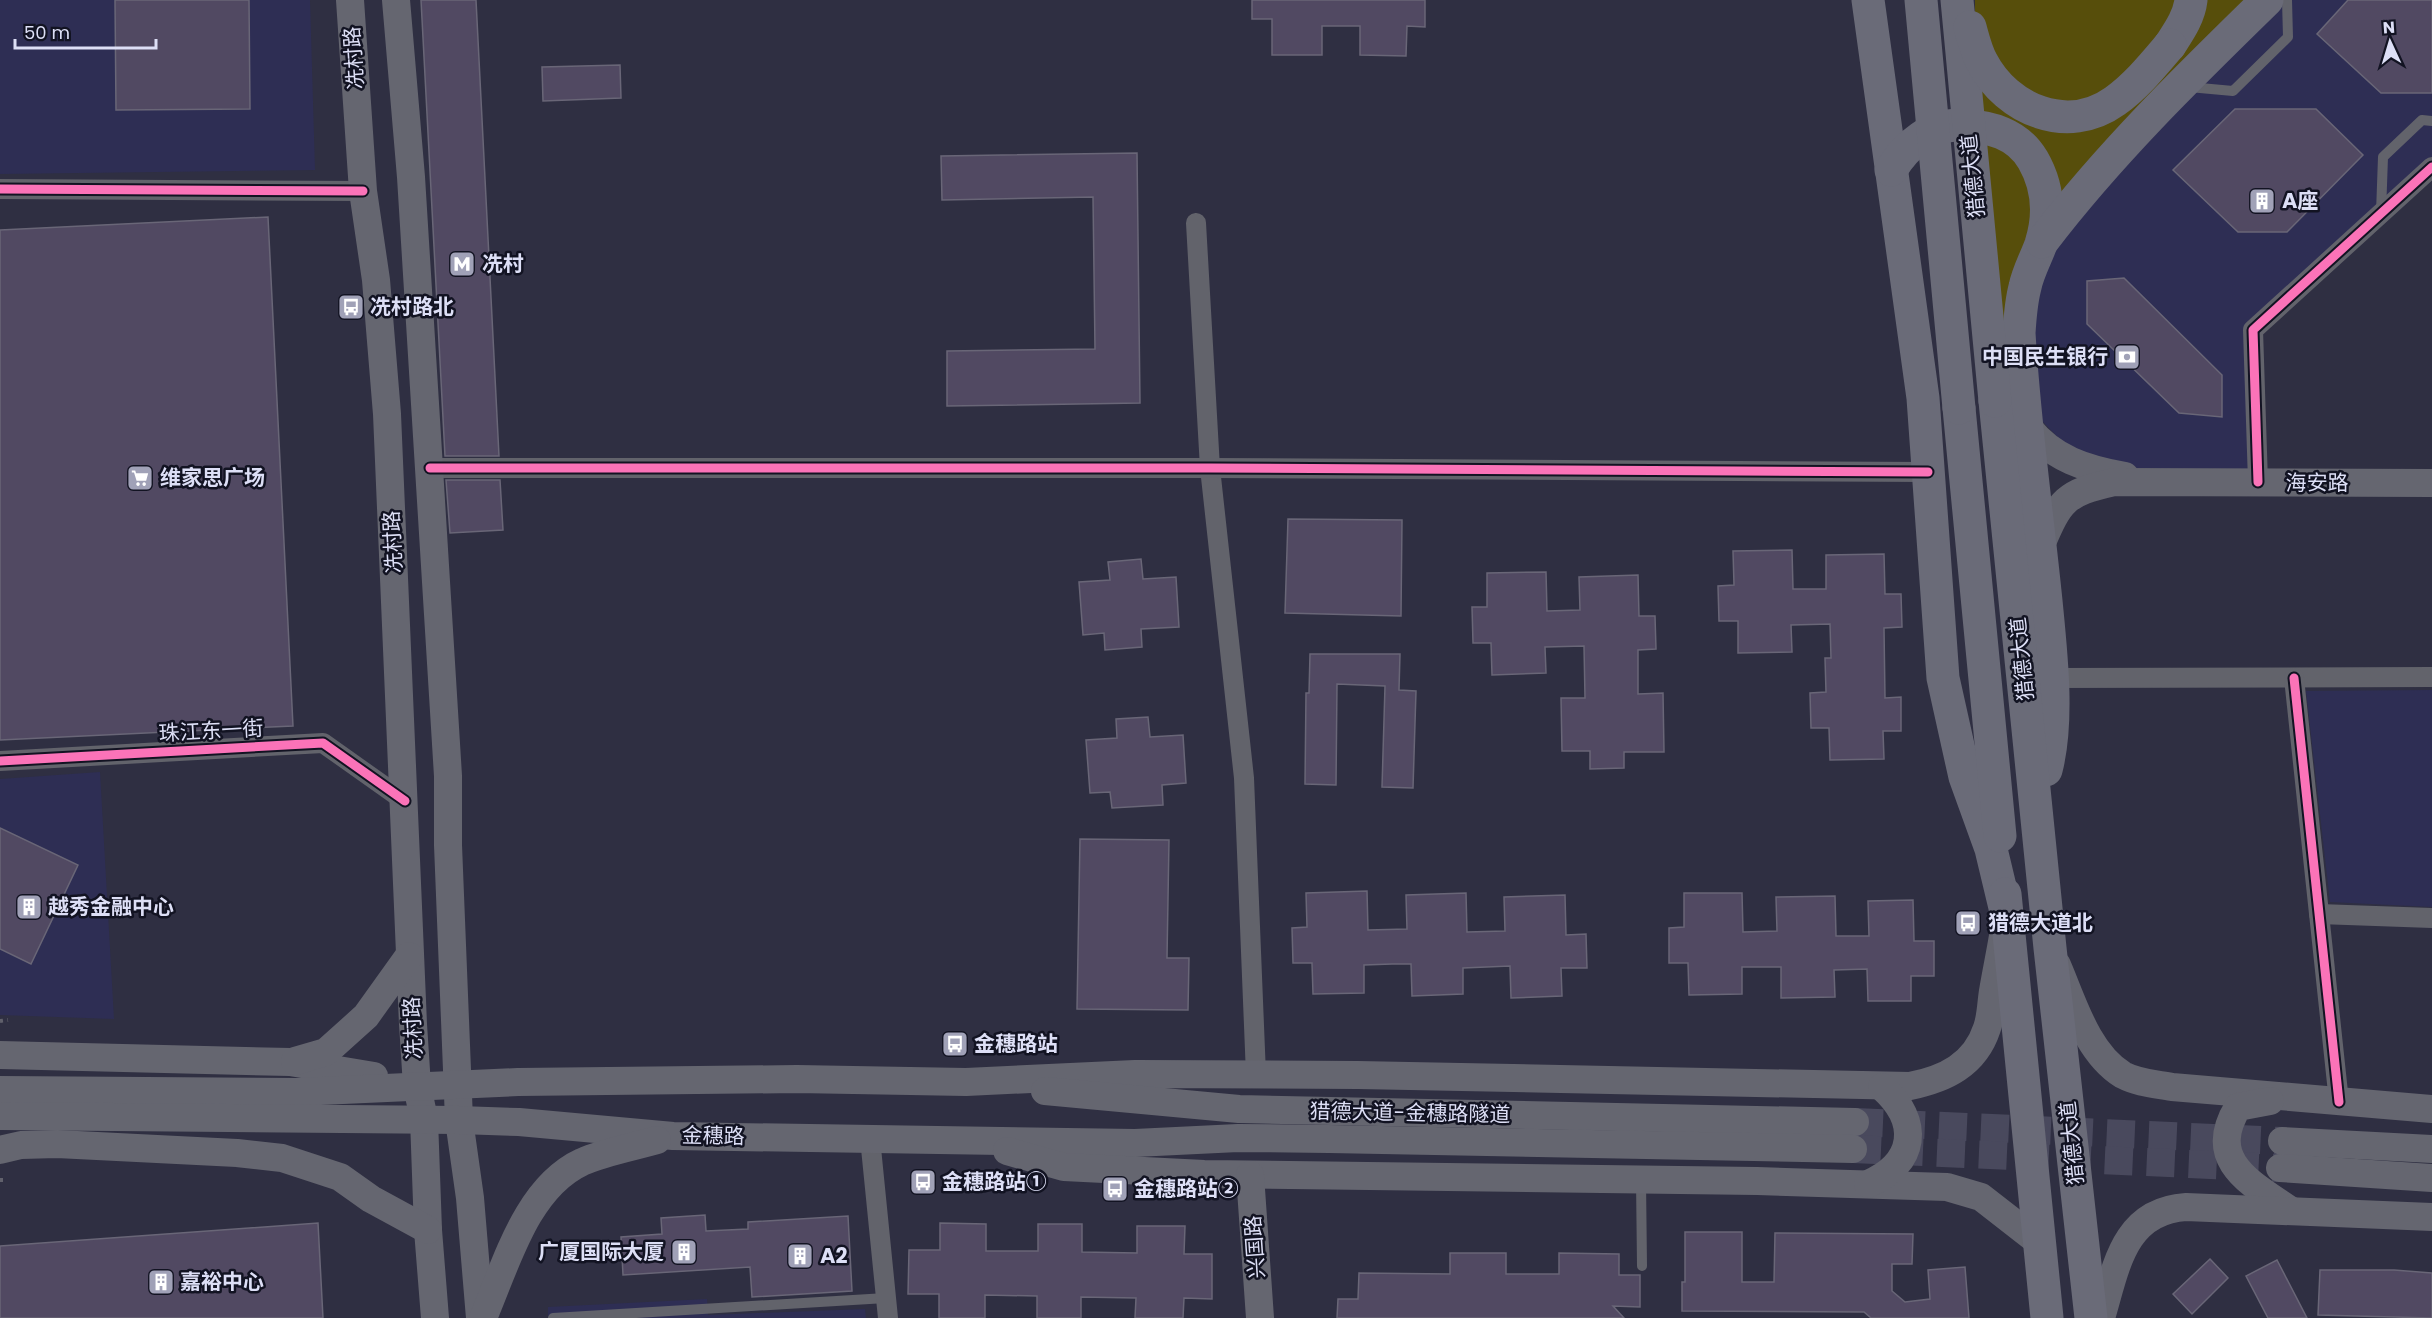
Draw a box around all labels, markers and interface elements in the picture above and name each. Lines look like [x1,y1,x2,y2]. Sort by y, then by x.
scale bar [15,12,156,50]
north arrow [2360,12,2420,72]
text: N [2382,16,2396,39]
text: 50 m [24,20,70,45]
street label: 冼村路 [337,26,370,90]
street label: 猎德大道 [1954,133,1991,219]
building icon: A座 [2247,186,2277,216]
place label: A座 [2282,186,2318,215]
metro station icon: 冼村 [447,249,477,279]
place label: 冼村 [482,249,524,278]
bus stop icon: 冼村路北 [336,292,366,322]
place label: 冼村路北 [370,292,454,321]
place label: 中国民生银行 [1982,342,2108,371]
bank icon: 中国民生银行 [2112,342,2142,372]
supermarket icon: 维家思广场 [125,463,155,493]
place label: 维家思广场 [160,463,265,492]
street label: 海安路 [2286,468,2349,497]
street label: 冼村路 [376,510,409,574]
street label: 猎德大道 [2003,616,2040,702]
street label: 珠江东一街 [158,713,264,748]
building icon: 越秀金融中心 [14,892,44,922]
place label: 越秀金融中心 [48,892,174,921]
bus stop icon: 猎德大道北 [1953,908,1983,938]
place label: 猎德大道北 [1988,908,2093,937]
street label: 冼村路 [396,996,429,1060]
bus stop icon: 金穗路站 [940,1029,970,1059]
place label: 金穗路站 [974,1029,1058,1058]
street label: 猎德大道-金穗路隧道 [1309,1096,1511,1129]
street label: 猎德大道 [2053,1100,2090,1186]
street label: 金穗路 [681,1120,745,1151]
bus stop icon: 金穗路站① [908,1167,938,1197]
place label: 金穗路站① [942,1167,1047,1196]
bus stop icon: 金穗路站② [1100,1174,1130,1204]
place label: 金穗路站② [1134,1174,1239,1203]
street label: 兴国路 [1238,1215,1271,1279]
place label: 广厦国际大厦 [538,1237,664,1266]
building icon: 广厦国际大厦 [669,1237,699,1267]
building icon: A2 [785,1241,815,1271]
place label: A2 [820,1241,847,1270]
building icon: 嘉裕中心 [146,1267,176,1297]
place label: 嘉裕中心 [180,1267,264,1296]

